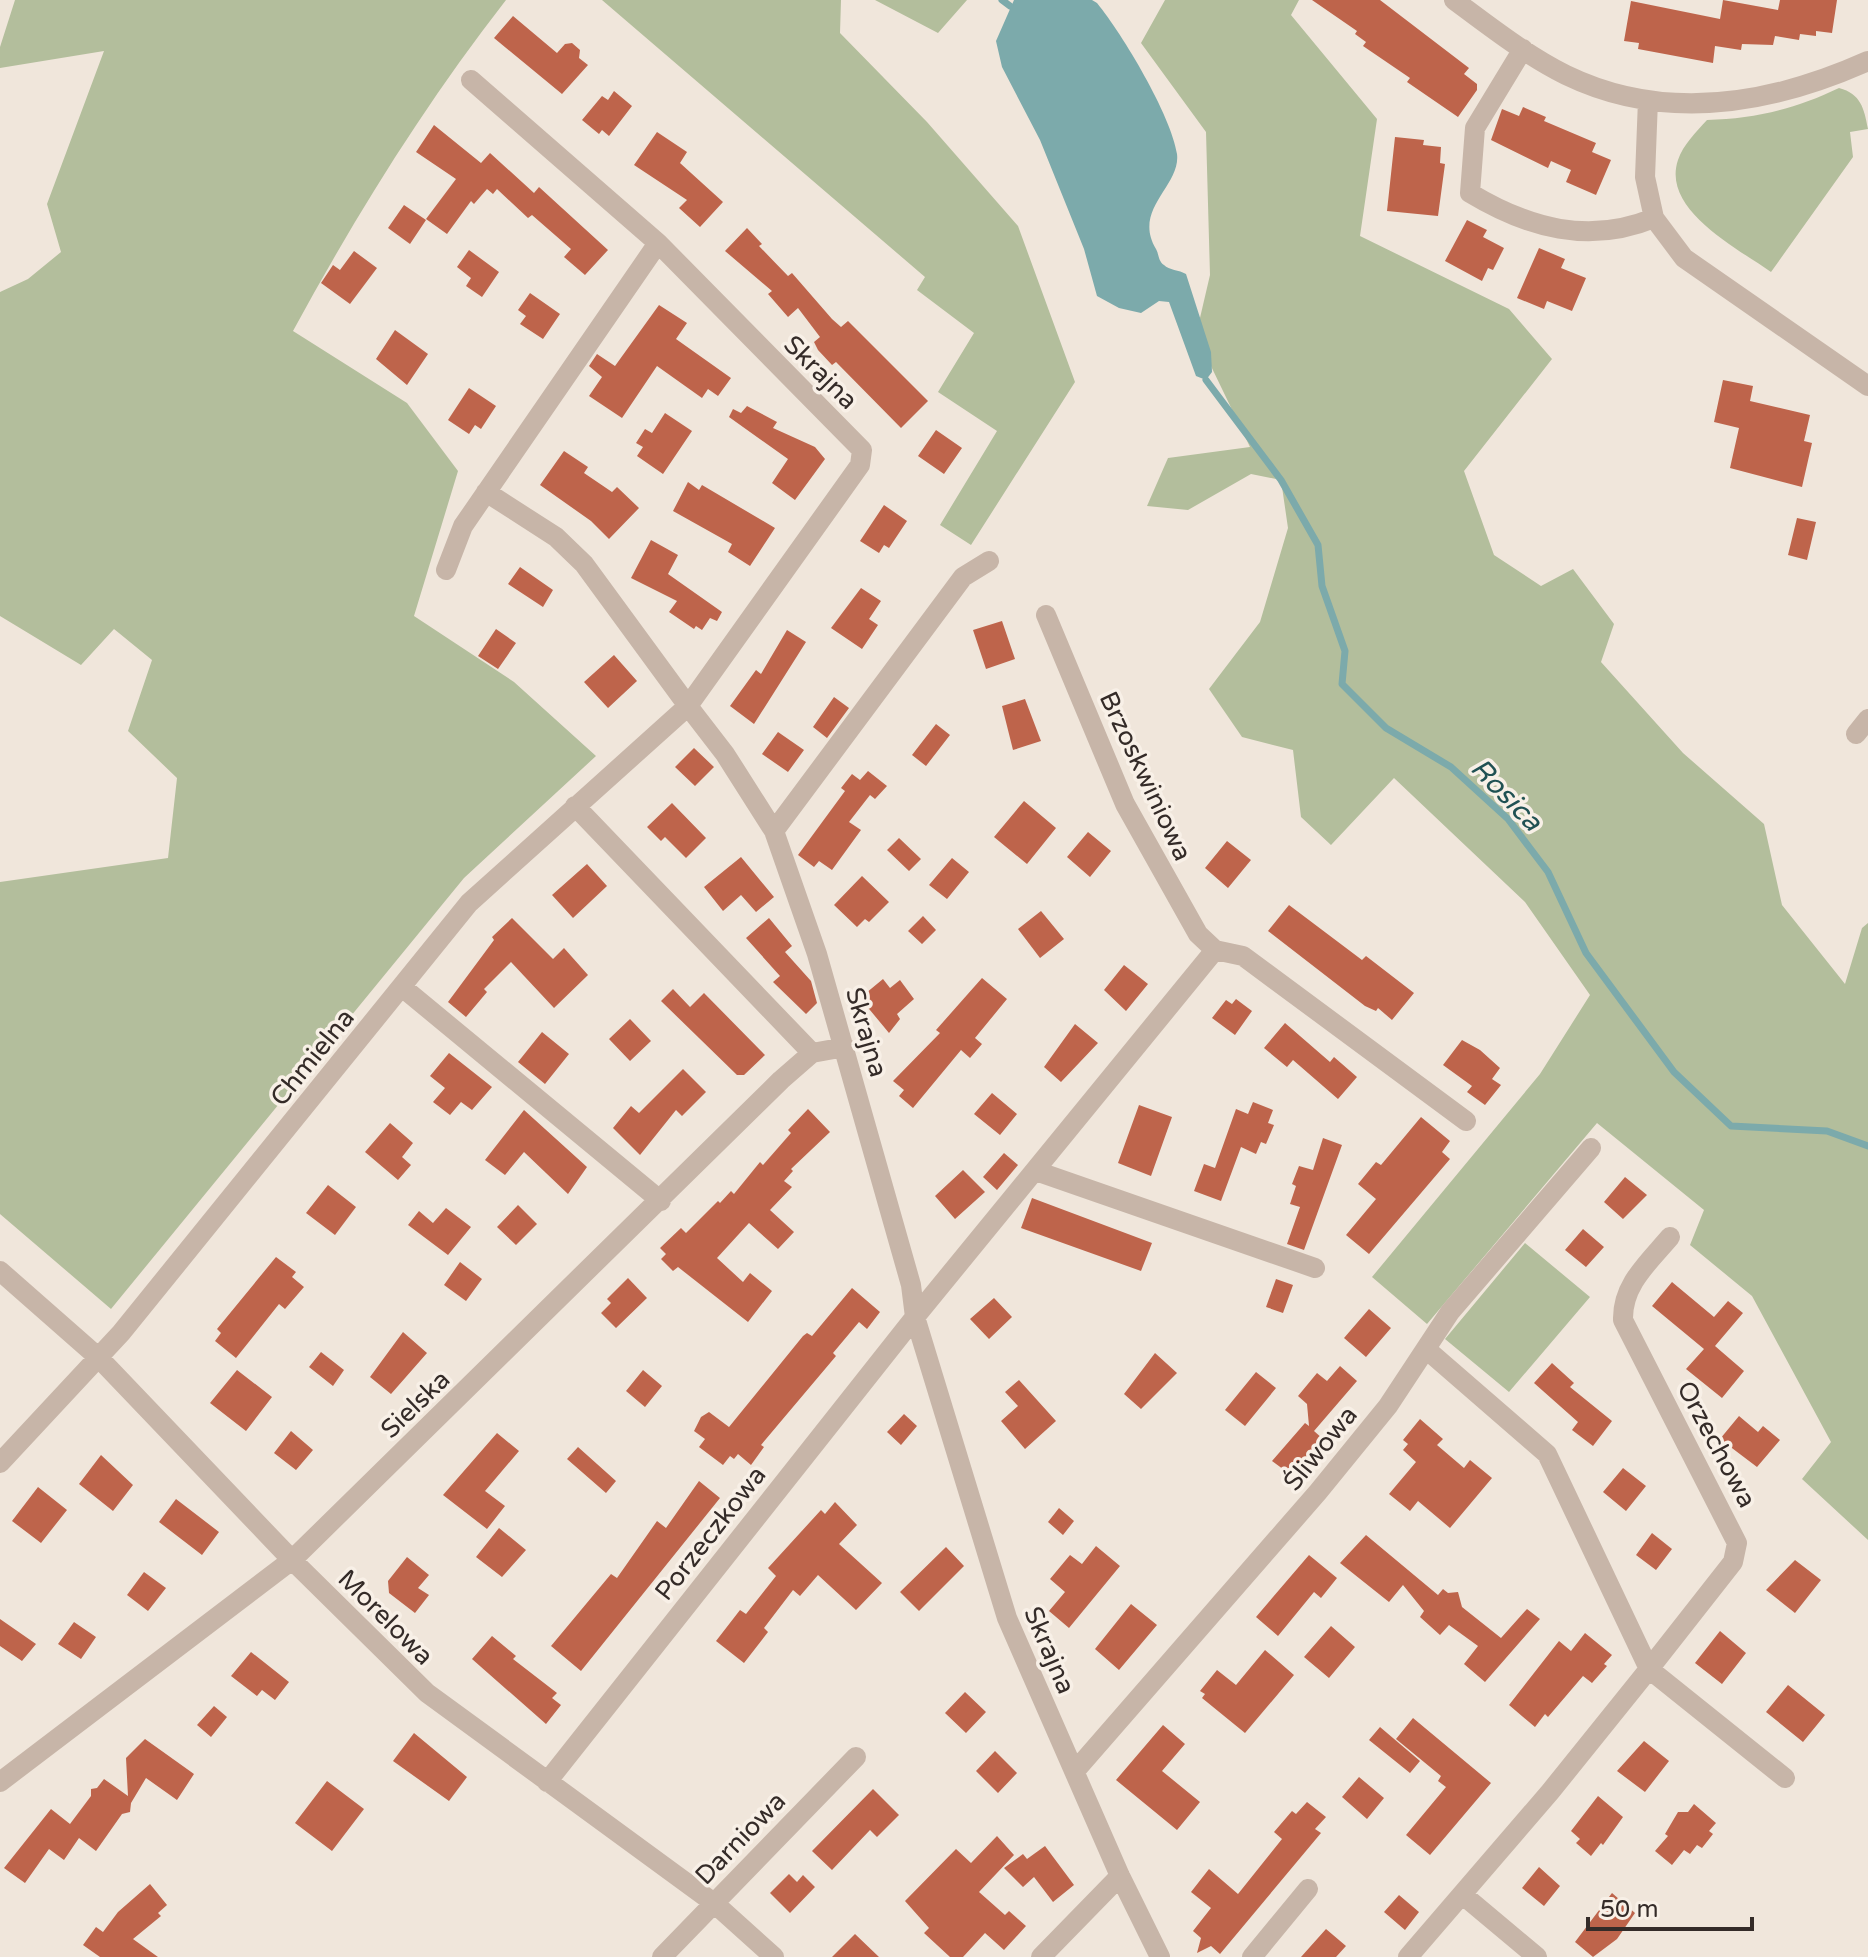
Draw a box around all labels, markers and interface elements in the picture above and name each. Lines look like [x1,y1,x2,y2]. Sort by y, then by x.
street label: Skrajna [777,329,864,416]
street label: Brzoskwiniowa [1093,687,1198,866]
water label: Rosica [1463,751,1550,839]
street label: Skrajna [839,984,894,1080]
street label: Chmielna [264,1003,361,1112]
street label: Sielska [374,1364,456,1445]
street label: Orzechowa [1670,1376,1763,1513]
street label: Śliwowa [1276,1399,1364,1497]
street label: Porzeczkowa [648,1460,772,1607]
street label: Morelowa [332,1563,440,1671]
street label: Skrajna [1017,1602,1082,1698]
street label: Darniowa [689,1786,792,1891]
scale bar [1588,1881,1752,1931]
text: 50 m [1600,1895,1658,1924]

